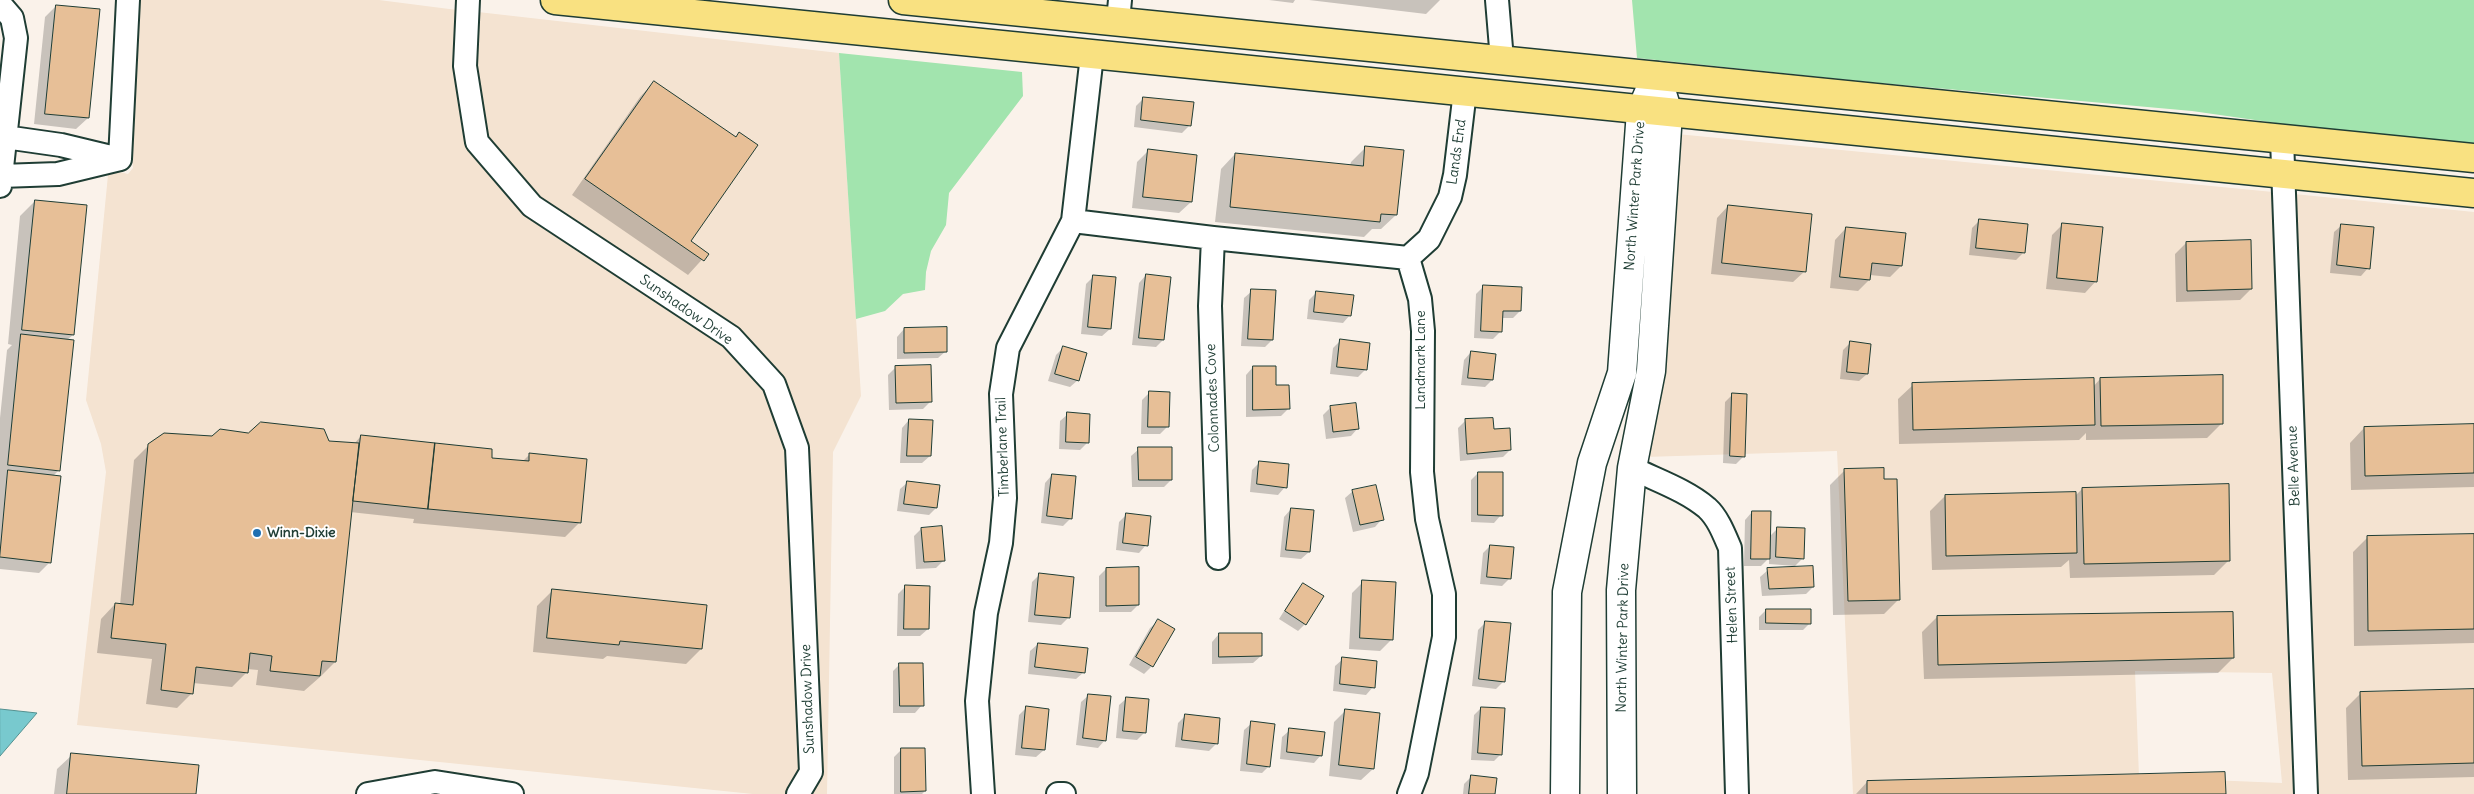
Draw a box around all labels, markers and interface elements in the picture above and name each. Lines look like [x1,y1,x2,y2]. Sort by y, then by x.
street label: Lands End [1444,118,1470,186]
street label: North Winter Park Drive [1621,121,1649,271]
street label: Sunshadow Drive [636,272,736,348]
street label: Landmark Lane [1413,310,1429,410]
street label: Colonnades Cove [1203,343,1223,453]
street label: Timberlane Trail [993,397,1013,497]
street label: Belle Avenue [2284,425,2304,507]
place label: Winn-Dixie [267,525,336,541]
marker: Winn-Dixie [251,527,263,539]
street label: North Winter Park Drive [1613,563,1633,713]
street label: Helen Street [1722,566,1742,644]
street label: Sunshadow Drive [798,644,818,754]

